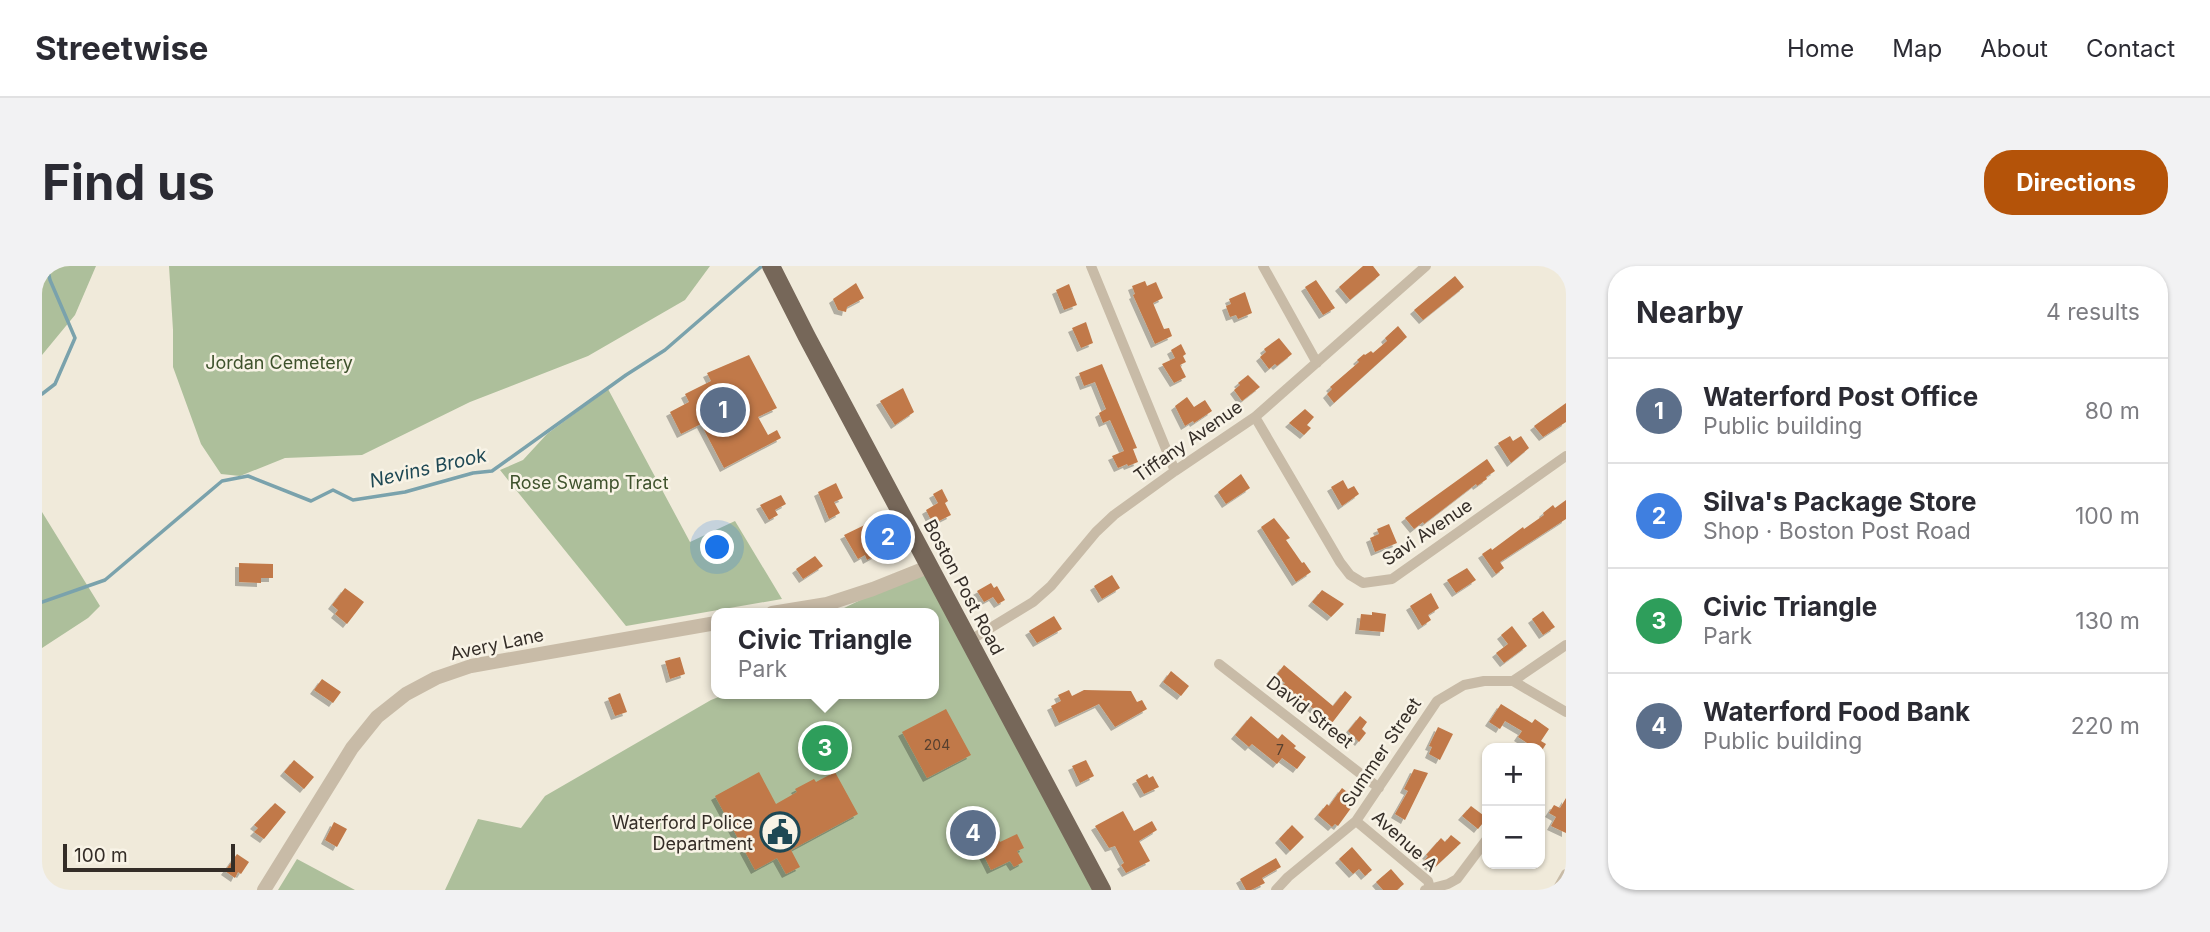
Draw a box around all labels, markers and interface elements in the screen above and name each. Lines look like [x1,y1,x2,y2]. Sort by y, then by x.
text: Streetwise [35,28,209,68]
text: Home [1787,34,1854,63]
text: Map [1892,34,1942,63]
text: About [1980,34,2048,63]
text: Contact [2086,34,2175,63]
button: Directions [1984,150,2168,215]
text: Find us [42,153,215,212]
text: Nearby [1636,294,1744,330]
text: 4 results [2046,298,2140,326]
park label: Jordan Cemetery [205,352,353,373]
text: Waterford Post Office [1703,381,1978,412]
pin: 1 [700,384,746,436]
street label: Tiffany Avenue [1130,396,1246,486]
text: 1 [1654,397,1664,425]
text: 80 m [2085,397,2140,425]
text: Public building [1703,412,1862,440]
water label: Nevins Brook [367,443,489,493]
park label: Rose Swamp Tract [509,472,669,493]
text: Silva's Package Store [1703,486,1976,517]
street label: Savi Avenue [1378,494,1476,570]
text: 2 [1652,502,1666,530]
text: 100 m [2075,502,2140,530]
pin: 2 [865,511,911,563]
street label: Boston Post Road [919,516,1009,658]
text: Shop · Boston Post Road [1703,517,1971,545]
your location [700,530,734,564]
text: Civic Triangle [1703,591,1877,622]
text: 3 [1652,607,1666,635]
text: 130 m [2075,607,2140,635]
popup [711,608,939,699]
text: Park [1703,622,1752,650]
street label: Avery Lane [448,624,546,664]
text: Civic Triangle [738,624,912,655]
text: Park [738,655,787,683]
street label: David Street [1262,672,1358,752]
street label: Summer Street [1337,693,1425,810]
text: Waterford Food Bank [1703,696,1970,727]
text: 4 [1651,712,1667,740]
text: 220 m [2071,712,2140,740]
pin: 3 [802,722,848,774]
text: Public building [1703,727,1862,755]
house number: 204 [924,736,950,753]
house number: 7 [1276,741,1284,758]
map controls [1482,743,1545,869]
button: + [1482,743,1545,806]
street label: Avenue A [1368,806,1442,876]
button: − [1482,806,1545,869]
pin: 4 [950,807,996,859]
public building icon: Waterford Police Department [759,811,801,853]
place label: Waterford Police Department [612,812,753,854]
scale bar [63,841,234,873]
text: 100 m [74,844,128,867]

